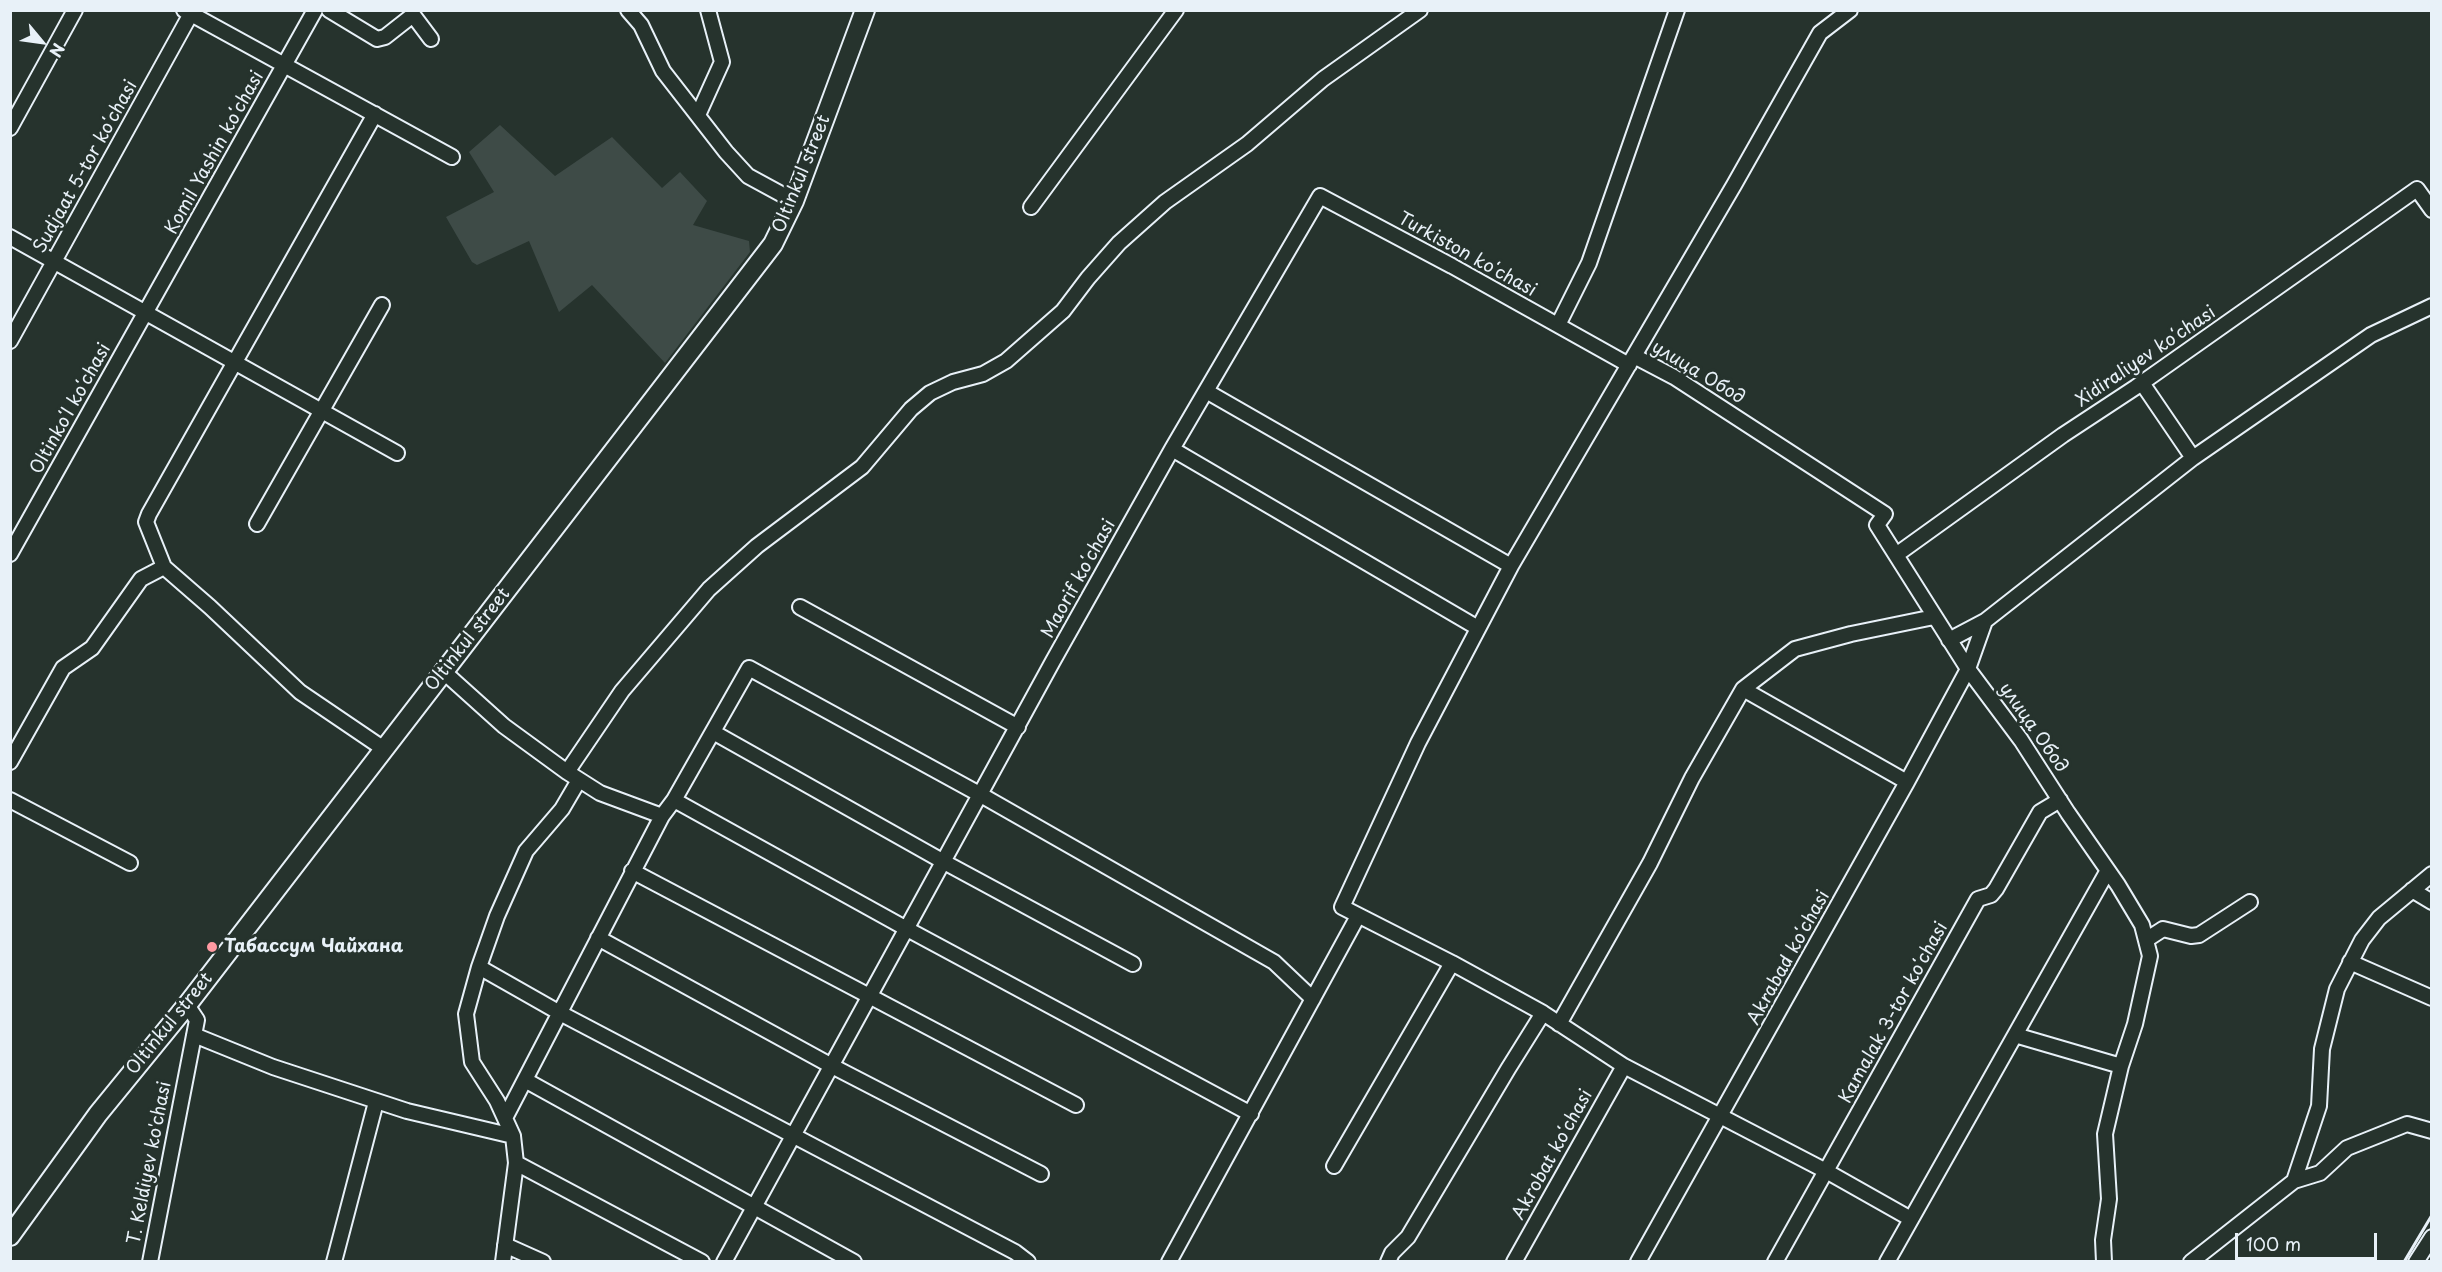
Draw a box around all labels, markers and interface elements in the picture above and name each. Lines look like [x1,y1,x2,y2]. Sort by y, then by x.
north arrow [12,12,72,72]
text: N [44,39,71,62]
street label: Komil Yashin koʻchasi [161,68,269,238]
street label: Sudjaat 5-tor koʻchasi [30,77,142,257]
street label: Oltinkul street [769,112,835,236]
street label: Turkiston koʻchasi [1394,208,1540,302]
street label: Xidiraliyev koʻchasi [2072,302,2220,412]
street label: улица Обод [1647,337,1749,409]
street label: Oltinkoʻl koʻchasi [26,340,116,478]
street label: Maorif koʻchasi [1037,516,1121,642]
street label: Oltinkul street [421,584,515,696]
street label: улица Обод [1994,679,2072,777]
street label: Akrabad koʻchasi [1743,887,1835,1029]
street label: Kamalak 3-tor koʻchasi [1835,919,1953,1107]
place label: Табассум Чайхана [224,936,403,958]
marker: Табассум Чайхана [205,940,219,954]
street label: Oltinkul street [122,969,218,1079]
street label: T. Keldiyev ko'chasi [124,1080,176,1246]
street label: Akrobat koʻchasi [1508,1086,1598,1224]
scale bar [2238,1221,2380,1259]
text: 100 m [2246,1230,2301,1257]

